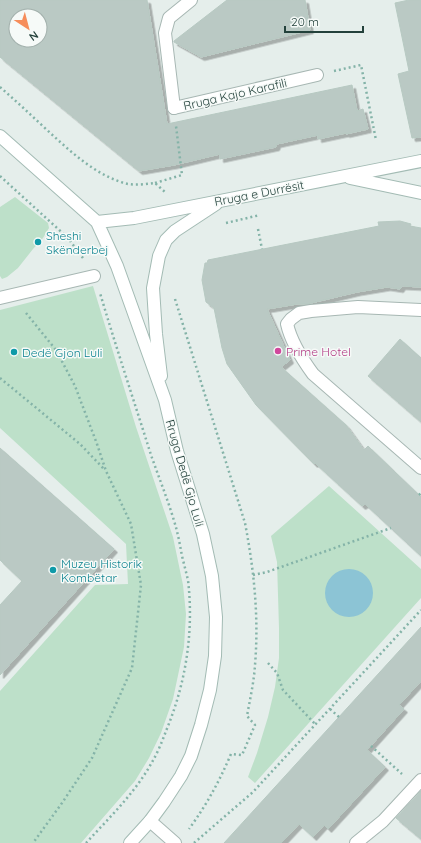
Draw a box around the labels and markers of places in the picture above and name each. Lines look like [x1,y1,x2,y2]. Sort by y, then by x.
place label: Sheshi Skënderbej [46,228,109,257]
marker: Sheshi Skënderbej [33,237,43,247]
place label: Prime Hotel [286,344,351,359]
place label: Dedë Gjon Luli [22,345,102,360]
marker: Prime Hotel [273,346,283,356]
marker: Dedë Gjon Luli [9,347,19,357]
place label: Muzeu Historik Kombëtar [61,556,142,585]
marker: Muzeu Historik Kombëtar [48,565,58,575]

